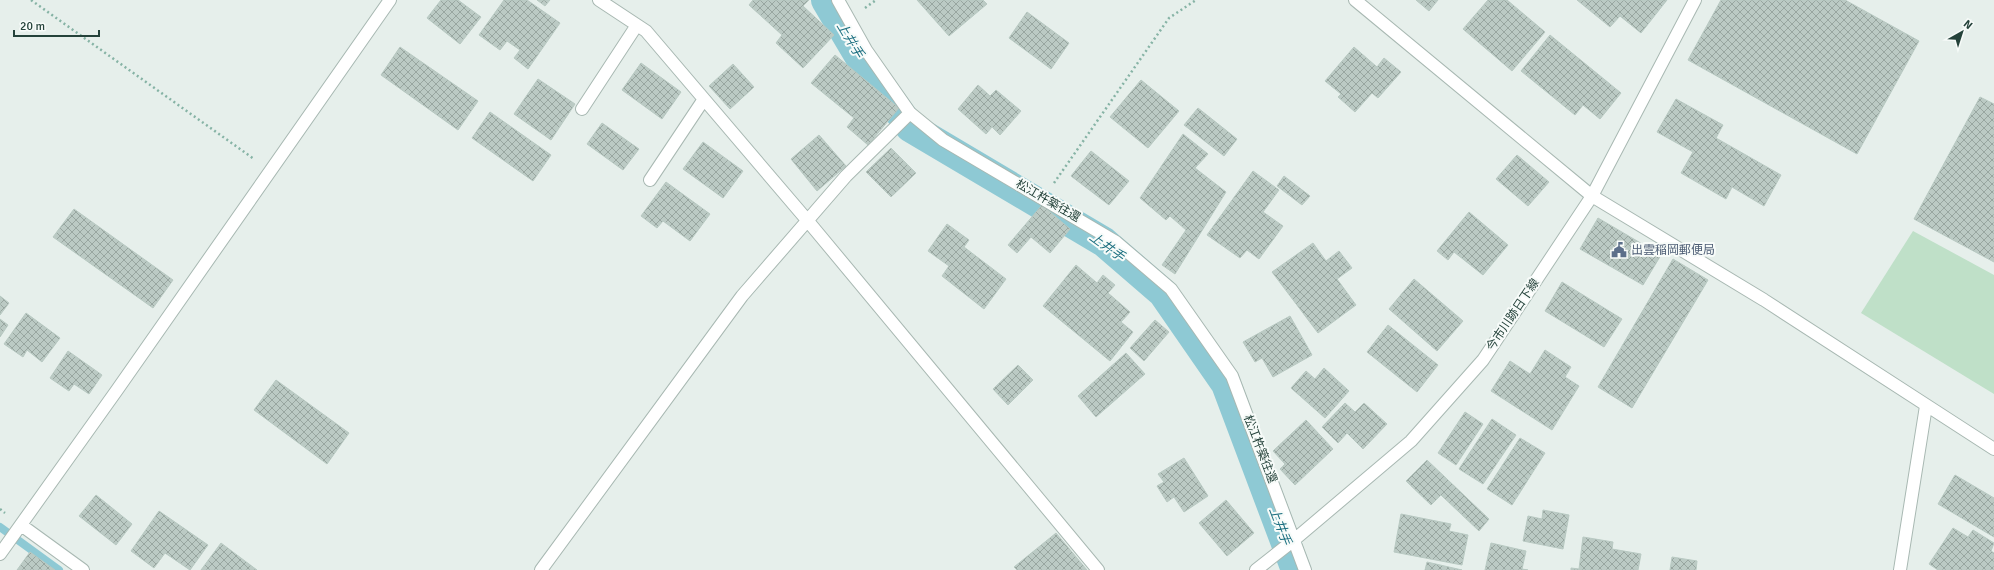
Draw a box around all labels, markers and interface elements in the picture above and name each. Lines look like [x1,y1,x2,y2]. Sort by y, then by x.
scale bar [14,12,99,38]
north arrow [1942,12,1982,52]
text: N [1961,17,1975,32]
text: 20 m [20,19,45,34]
water label: 上井手 [833,19,867,62]
street label: 松江杵築往還 [1013,177,1083,225]
water label: 上井手 [1087,229,1128,266]
public building icon: 出雲稲岡郵便局 [1610,241,1628,259]
place label: 出雲稲岡郵便局 [1631,243,1715,258]
street label: 今市川跡日下線 [1483,276,1543,354]
street label: 松江杵築往還 [1240,413,1280,485]
water label: 上井手 [1266,505,1295,548]

